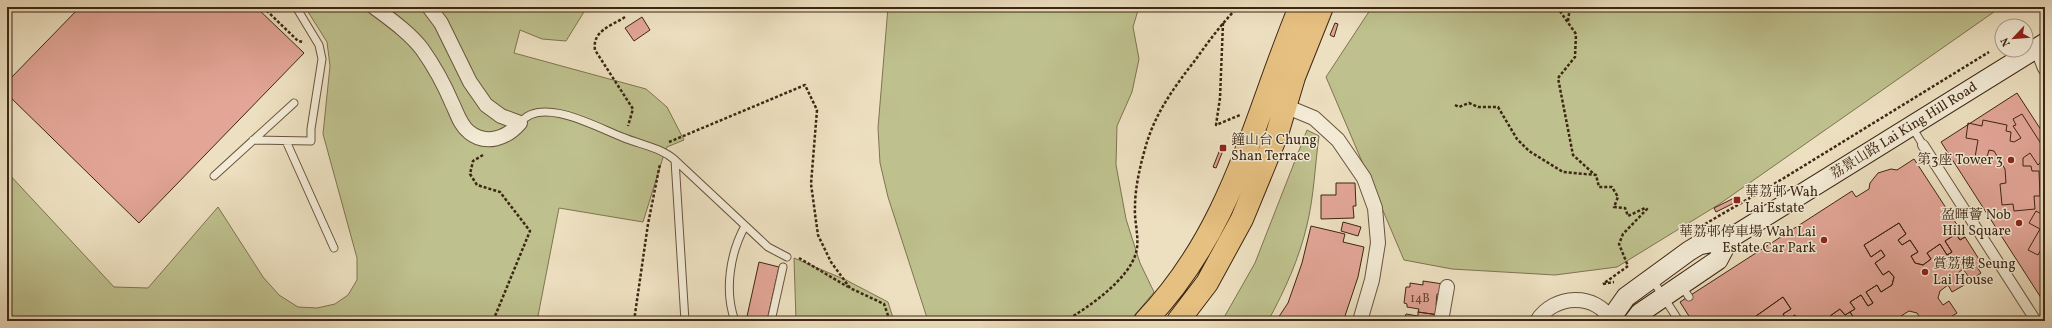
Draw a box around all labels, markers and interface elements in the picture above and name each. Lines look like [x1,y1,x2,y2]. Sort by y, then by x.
north arrow [1994,18,2034,58]
text: N [1998,35,2015,49]
street label: 荔景山路 Lai King Hill Road [1827,78,1981,184]
place label: 鐘山台 Chung Shan Terrace [1231,131,1317,166]
marker: 鐘山台 Chung Shan Terrace [1218,143,1228,153]
place label: 第3座 Tower 3 [1917,151,2003,170]
marker: 第3座 Tower 3 [2006,155,2016,165]
place label: 華荔邨 Wah Lai Estate [1745,183,1818,218]
marker: 華荔邨 Wah Lai Estate [1732,195,1742,205]
place label: 盈暉薈 Nob Hill Square [1941,206,2011,241]
marker: 盈暉薈 Nob Hill Square [2014,218,2024,228]
place label: 華荔邨停車場 Wah Lai Estate Car Park [1679,223,1816,258]
marker: 華荔邨停車場 Wah Lai Estate Car Park [1819,235,1829,245]
place label: 賞荔樓 Seung Lai House [1933,255,2016,290]
marker: 賞荔樓 Seung Lai House [1920,267,1930,277]
house number: 14B [1410,291,1430,307]

